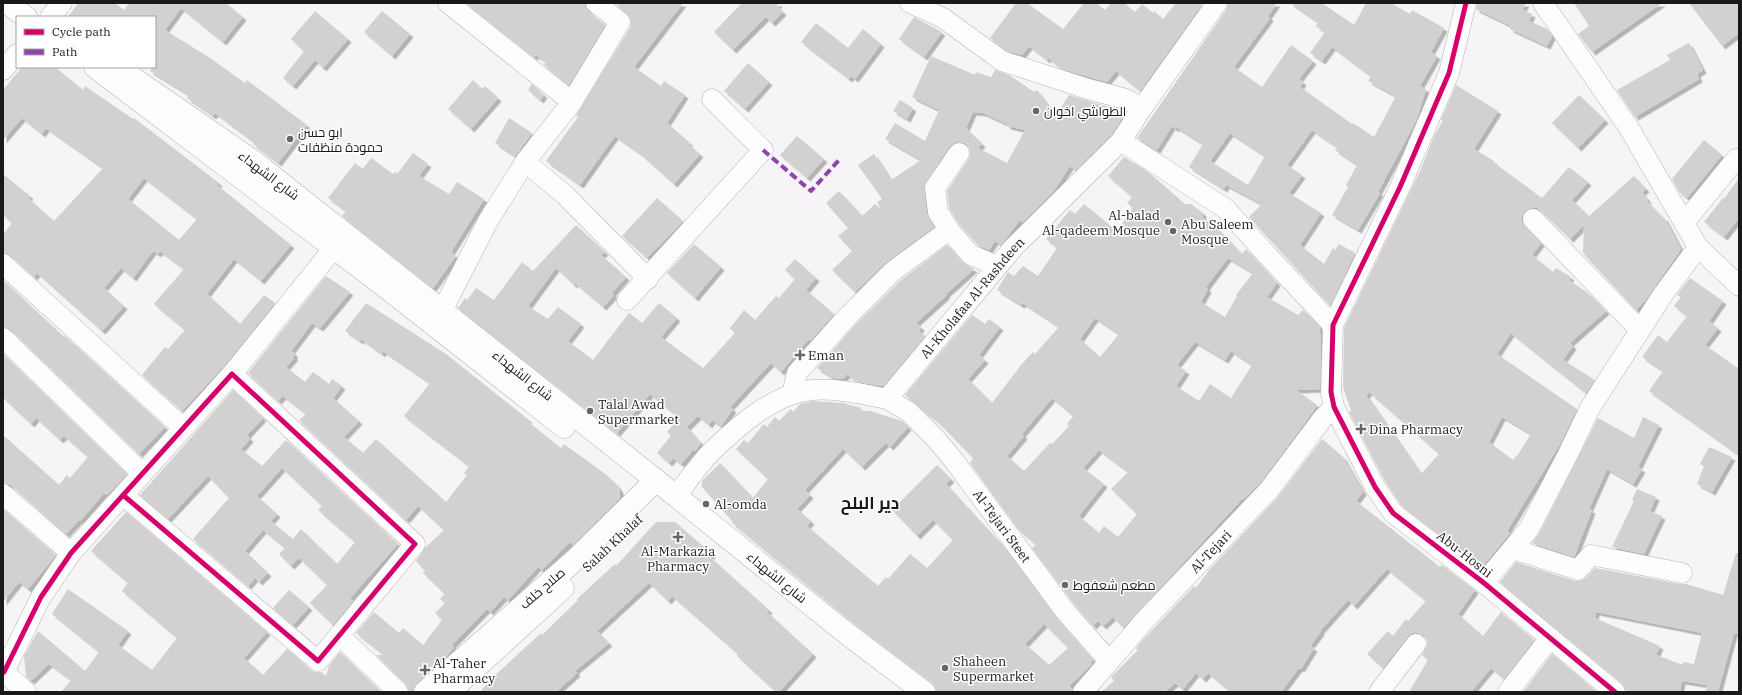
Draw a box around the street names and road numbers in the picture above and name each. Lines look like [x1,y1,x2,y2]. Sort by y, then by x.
street label: شارع الشهداء [235,147,303,204]
street label: Al-Kholafaa Al-Rashdeen [916,234,1028,362]
street label: شارع الشهداء [489,346,557,404]
street label: Al-Tejari Steet [969,486,1035,566]
street label: Salah Khalaf [579,510,647,576]
street label: Al-Tejari [1186,527,1235,577]
street label: Abu-Hosni [1433,527,1496,581]
street label: شارع الشهداء [743,548,810,607]
street label: صلاح خلف [516,564,569,613]

